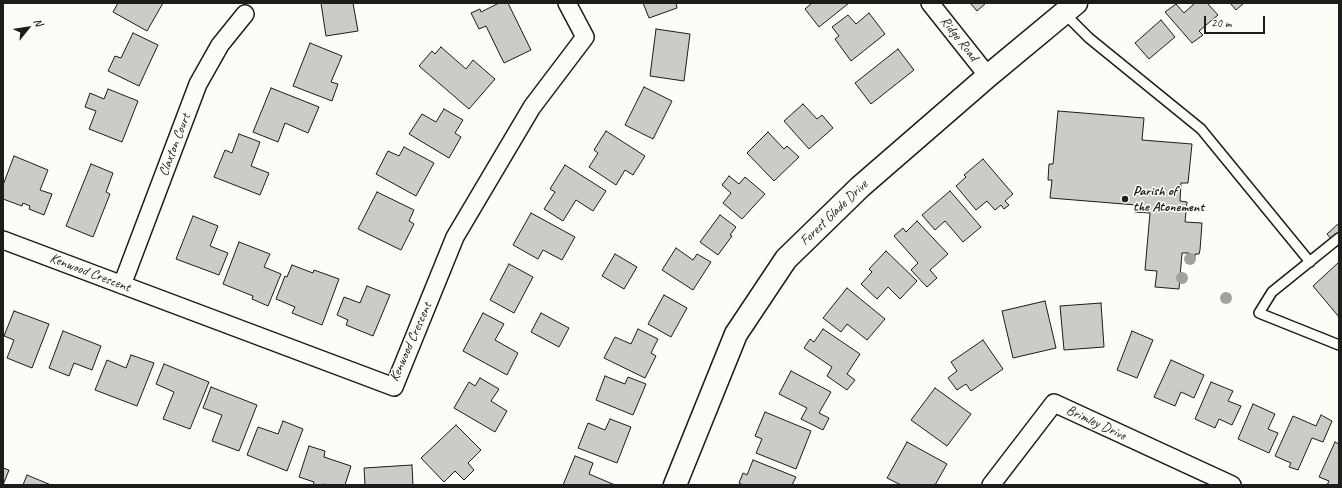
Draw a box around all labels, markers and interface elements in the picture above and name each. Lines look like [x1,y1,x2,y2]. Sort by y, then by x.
north arrow [8,8,48,48]
scale bar [1206,8,1267,34]
street label: Ridge Road [936,13,982,65]
text: 20 m [1211,15,1231,31]
text: N [31,16,46,28]
street label: Claxton Court [155,111,195,179]
street label: Forest Glade Drive [797,177,871,249]
place label: Parish of the Atonement [1133,183,1204,216]
marker: Parish of the Atonement [1120,194,1130,204]
street label: Kenwood Crescent [47,250,133,296]
street label: Kenwood Crescent [386,300,436,384]
street label: Brimley Drive [1064,402,1128,444]

